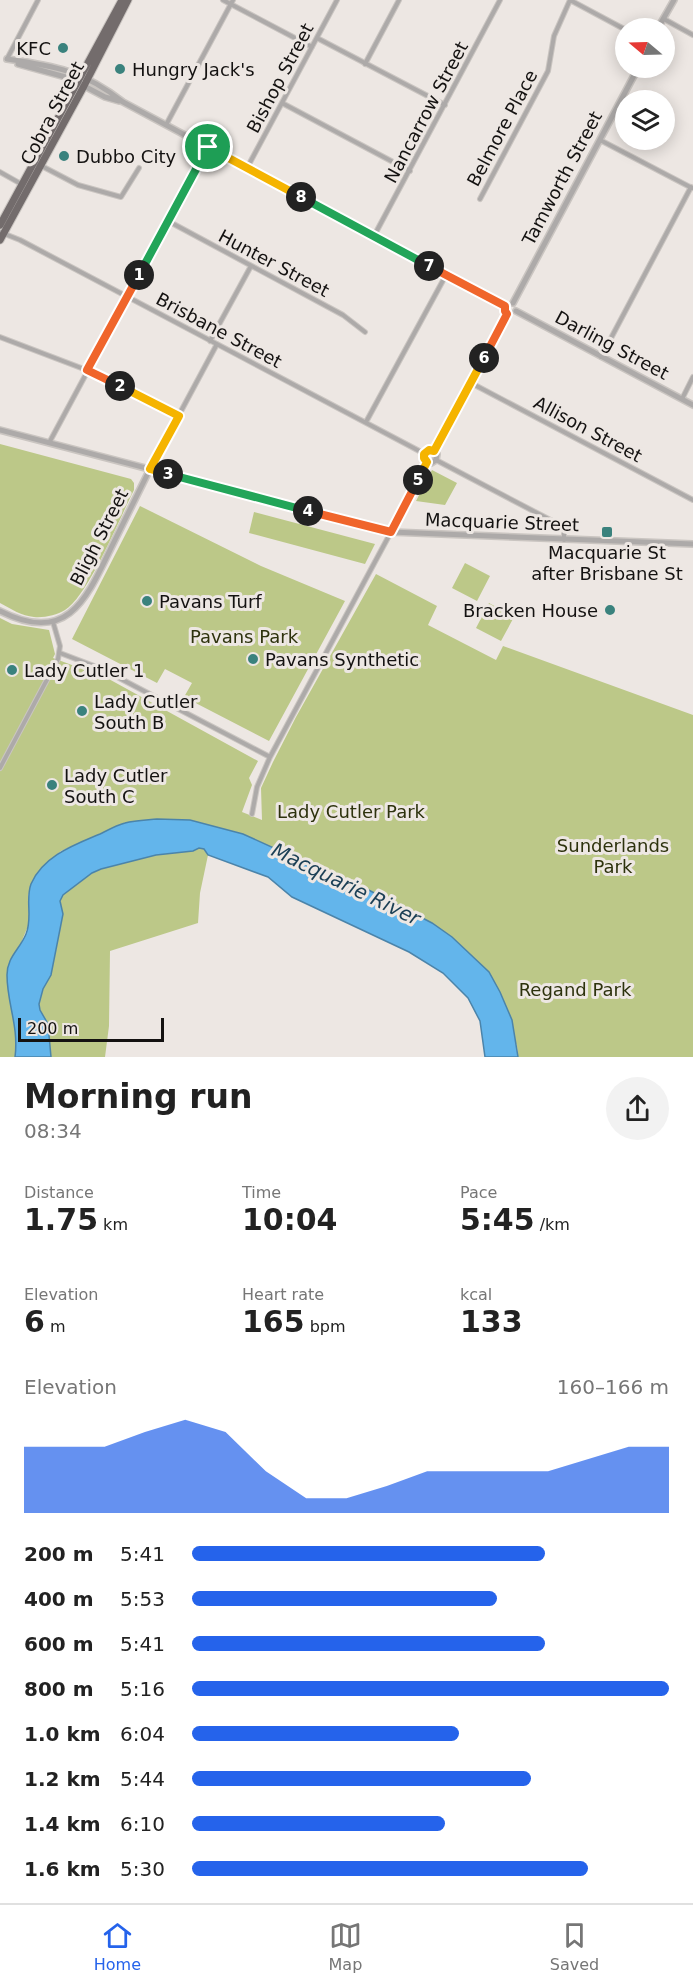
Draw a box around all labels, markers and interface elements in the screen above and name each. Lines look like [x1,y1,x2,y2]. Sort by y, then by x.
north arrow [615,18,675,78]
map controls [615,18,675,150]
street label: Bishop Street [242,20,318,136]
place label: KFC [16,38,51,59]
street label: Nancarrow Street [380,38,472,186]
marker: KFC [56,41,70,55]
street label: Cobra Street [16,58,88,168]
place label: Hungry Jack's [132,59,255,80]
marker: Hungry Jack's [113,62,127,76]
street label: Belmore Place [463,66,541,190]
button: layers [615,90,675,150]
street label: Tamworth Street [517,107,606,249]
pin [182,121,233,172]
icon: arrive [191,130,224,163]
place label: Dubbo City [76,146,176,167]
marker: Dubbo City [57,149,71,163]
pin: 8 [286,182,316,212]
text: 8 [295,187,307,206]
street label: Hunter Street [215,225,333,301]
pin: 7 [414,251,444,281]
text: 7 [423,256,435,275]
pin: 1 [124,260,154,290]
text: 1 [133,265,145,284]
street label: Brisbane Street [152,288,286,372]
street label: Darling Street [552,306,672,384]
pin: 6 [469,343,499,373]
text: 6 [478,348,490,367]
pin: 2 [105,371,135,401]
text: 2 [114,376,126,395]
street label: Allison Street [530,392,646,466]
pin: 3 [153,459,183,489]
text: 3 [162,464,174,483]
pin: 5 [403,465,433,495]
text: 5 [412,470,424,489]
street label: Bligh Street [66,485,132,589]
pin: 4 [293,496,323,526]
text: 4 [302,501,314,520]
street label: Macquarie Street [425,509,579,535]
marker: Macquarie St after Brisbane St [600,525,614,539]
place label: Macquarie St after Brisbane St [531,542,683,584]
place label: Pavans Turf [159,591,262,612]
marker: Pavans Turf [140,594,154,608]
place label: Bracken House [463,600,598,621]
marker: Bracken House [603,603,617,617]
park label: Pavans Park [190,626,299,647]
place label: Pavans Synthetic [265,649,419,670]
marker: Pavans Synthetic [246,652,260,666]
place label: Lady Cutler 1 [24,660,145,681]
marker: Lady Cutler 1 [5,663,19,677]
place label: Lady Cutler South B [94,691,198,733]
marker: Lady Cutler South B [75,704,89,718]
place label: Lady Cutler South C [64,765,168,807]
marker: Lady Cutler South C [45,778,59,792]
park label: Lady Cutler Park [277,801,426,822]
park label: Sunderlands Park [557,835,669,877]
water label: Macquarie River [268,838,426,931]
park label: Regand Park [519,979,632,1000]
scale bar [18,1015,164,1042]
text: 200 m [27,1019,78,1038]
text: Morning run [24,1077,252,1116]
button: share [606,1077,669,1140]
text: 08:34 [24,1119,82,1143]
text: Distance [24,1183,94,1202]
text: Time [242,1183,281,1202]
text: Pace [460,1183,497,1202]
text: 1.75 [24,1202,98,1237]
text: 10:04 [242,1202,338,1237]
text: 5:45 [460,1202,535,1237]
text: km [98,1215,128,1234]
text: /km [535,1215,570,1234]
text: Elevation [24,1285,98,1304]
text: Heart rate [242,1285,324,1304]
text: kcal [460,1285,492,1304]
text: 6 [24,1304,45,1339]
text: 165 [242,1304,305,1339]
text: 133 [460,1304,523,1339]
text: m [45,1317,66,1336]
text: bpm [305,1317,346,1336]
text: Elevation [24,1375,117,1399]
text: 160–166 m [557,1375,669,1399]
text: 200 m [24,1542,94,1566]
text: 5:41 [120,1542,165,1566]
text: 400 m [24,1587,94,1611]
text: 5:53 [120,1587,165,1611]
text: 600 m [24,1632,94,1656]
text: 5:41 [120,1632,165,1656]
text: 800 m [24,1677,94,1701]
text: 5:16 [120,1677,165,1701]
text: 1.0 km [24,1722,101,1746]
text: 6:04 [120,1722,165,1746]
text: 1.2 km [24,1767,101,1791]
text: 5:44 [120,1767,165,1791]
text: 1.4 km [24,1812,101,1836]
text: 6:10 [120,1812,165,1836]
text: 1.6 km [24,1857,101,1881]
text: 5:30 [120,1857,165,1881]
tab: Home [94,1919,141,1974]
tab: Map [329,1919,362,1974]
tab: Saved [550,1919,599,1974]

